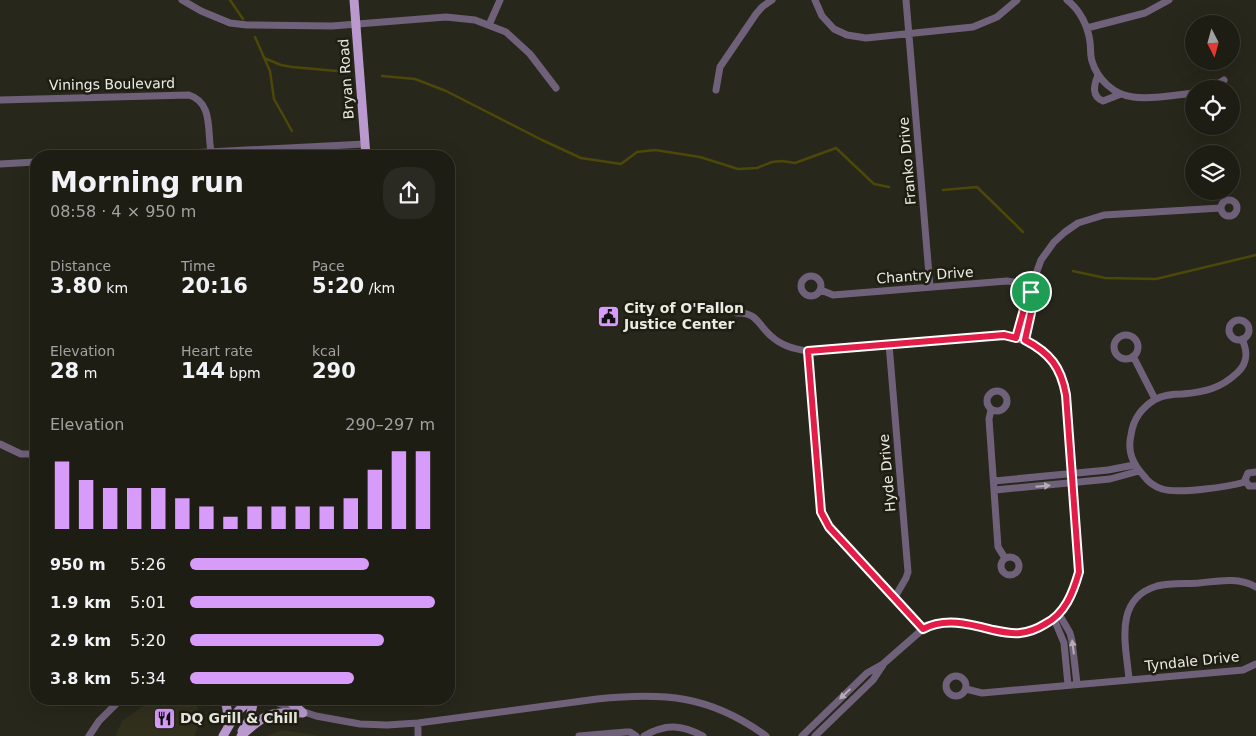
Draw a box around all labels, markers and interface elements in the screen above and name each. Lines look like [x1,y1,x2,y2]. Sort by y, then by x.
north arrow [1185,15,1240,70]
map controls [1185,15,1240,200]
street label: Bryan Road [335,38,357,120]
street label: Vinings Boulevard [49,75,175,93]
button: locate [1185,80,1240,135]
street label: Franko Drive [895,116,919,206]
button: layers [1185,145,1240,200]
text: Morning run [50,166,244,199]
button: share [383,167,435,219]
text: 08:58 · 4 × 950 m [50,202,196,221]
text: Distance [50,258,111,274]
text: Time [181,258,215,274]
text: Pace [312,258,345,274]
street label: Chantry Drive [876,264,974,286]
pin [1010,271,1052,313]
text: 3.80 [50,274,102,298]
text: 20:16 [181,274,248,298]
text: 5:20 [312,274,364,298]
icon: arrive [1017,278,1045,306]
text: km [102,280,128,296]
text: /km [364,280,395,296]
place label: City of O'Fallon Justice Center [623,300,744,332]
public building icon: City of O'Fallon Justice Center [596,304,620,328]
text: Elevation [50,343,115,359]
text: Heart rate [181,343,253,359]
text: kcal [312,343,340,359]
text: 28 [50,359,79,383]
text: 144 [181,359,225,383]
text: 290 [312,359,356,383]
text: m [79,365,97,381]
text: bpm [225,365,261,381]
text: Elevation [50,415,124,434]
text: 290–297 m [345,415,435,434]
street label: Hyde Drive [876,433,898,513]
one-way arrow [1035,482,1051,490]
text: 950 m [50,555,106,574]
text: 5:26 [130,555,166,574]
text: 1.9 km [50,593,111,612]
text: 5:01 [130,593,166,612]
text: 2.9 km [50,631,111,650]
text: 5:20 [130,631,166,650]
one-way arrow [1068,639,1076,655]
street label: Tyndale Drive [1143,648,1240,674]
text: 3.8 km [50,669,111,688]
text: 5:34 [130,669,166,688]
one-way arrow [839,688,851,700]
restaurant icon: DQ Grill & Chill [152,706,176,730]
place label: DQ Grill & Chill [180,710,298,726]

